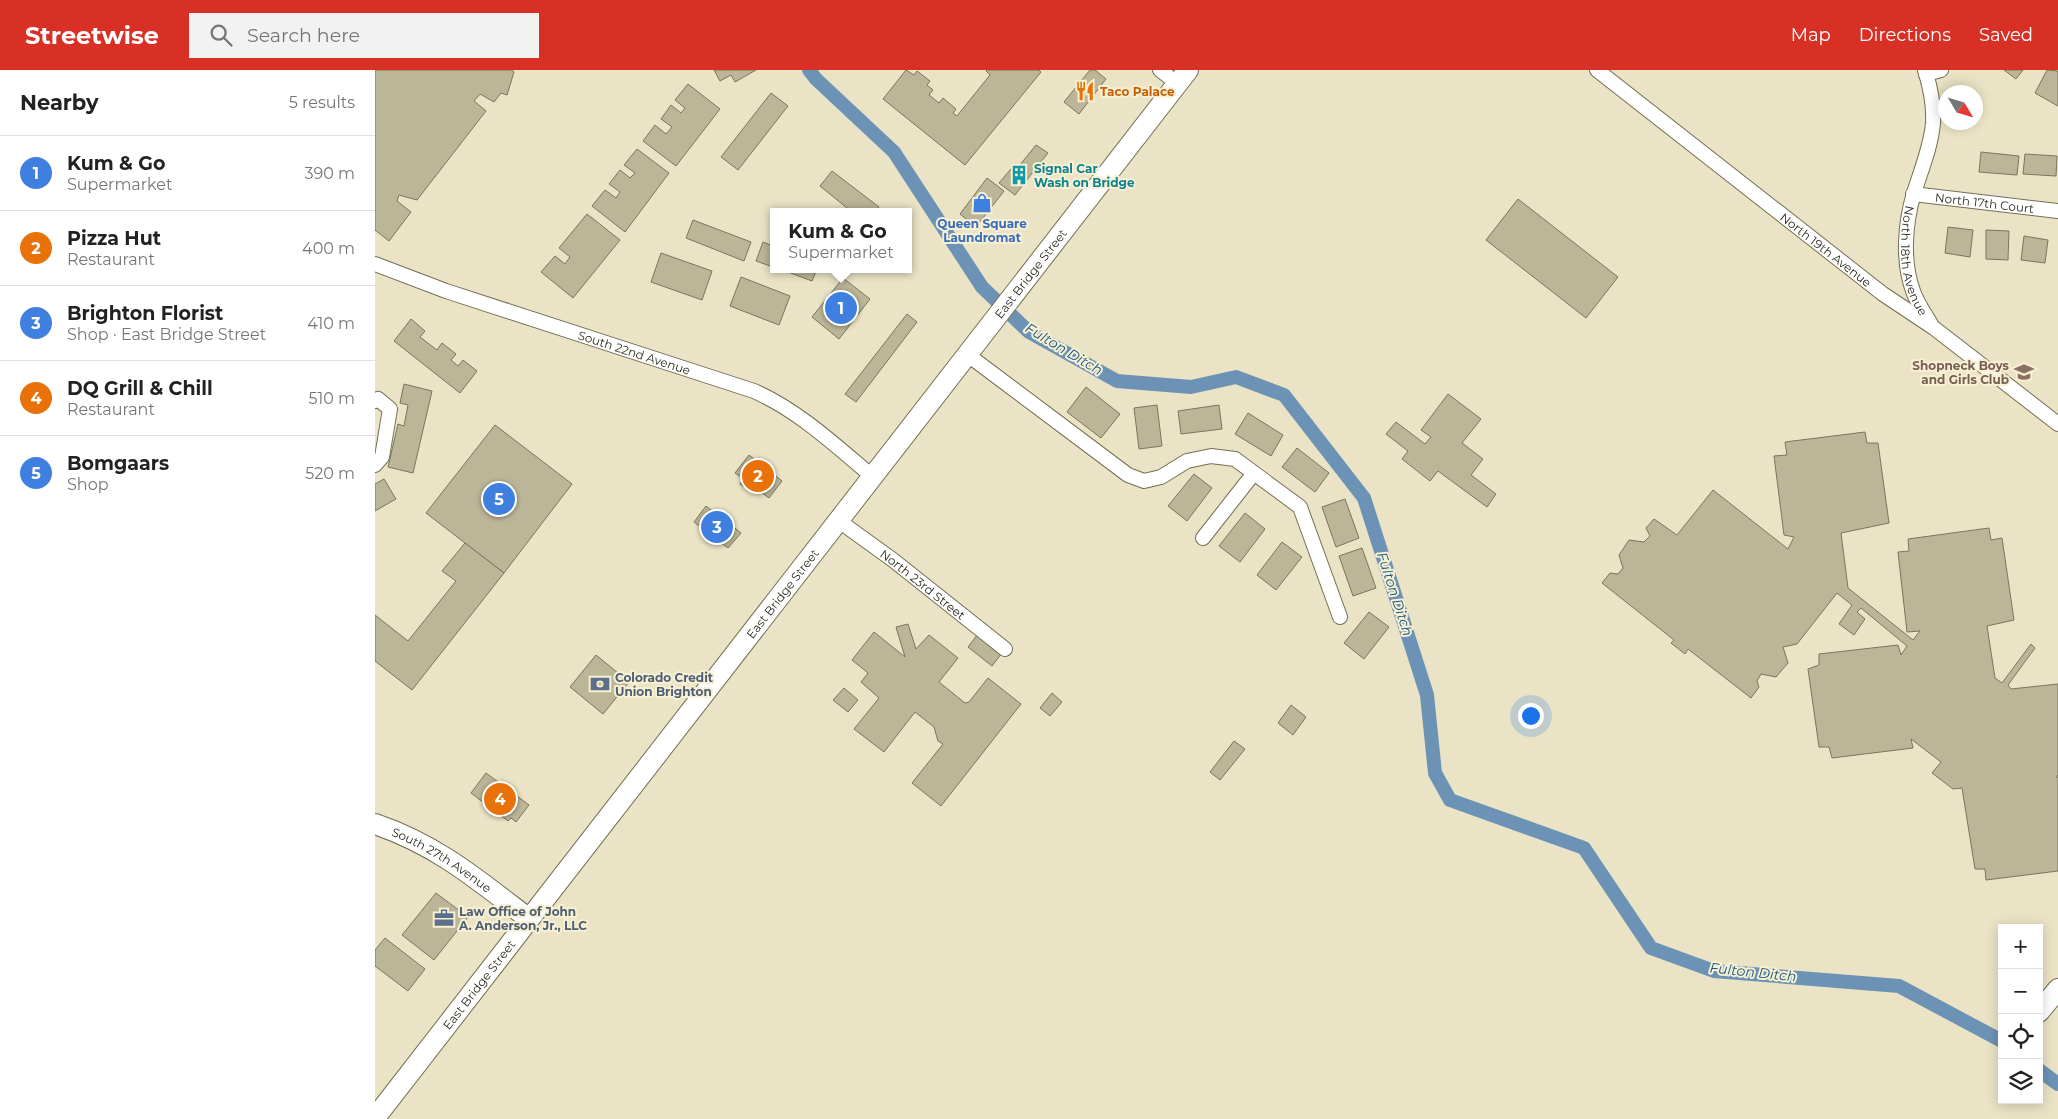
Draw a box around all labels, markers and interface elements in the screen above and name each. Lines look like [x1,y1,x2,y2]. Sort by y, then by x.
search box [189,13,539,58]
text: Streetwise [25,21,159,50]
icon: search [207,21,235,49]
text: Search here [247,24,360,47]
text: Map [1791,24,1831,46]
text: Directions [1859,24,1951,46]
text: Saved [1979,24,2033,46]
restaurant icon: Taco Palace [1074,80,1096,102]
place label: Taco Palace [1100,84,1175,99]
north arrow [1938,85,1983,130]
text: Nearby [20,90,99,115]
text: 5 results [289,93,355,112]
text: Kum & Go [67,152,165,175]
place label: Signal Car Wash on Bridge [1034,161,1135,190]
text: 1 [33,164,39,183]
text: 390 m [304,164,355,183]
building icon: Signal Car Wash on Bridge [1008,164,1030,186]
text: Supermarket [67,175,173,194]
street label: North 17th Court [1934,189,2035,216]
shop icon: Queen Square Laundromat [971,192,993,214]
street label: North 18th Avenue [1898,204,1931,318]
popup [770,208,912,273]
street label: North 19th Avenue [1777,209,1875,290]
place label: Queen Square Laundromat [937,216,1027,245]
text: Kum & Go [788,220,887,243]
street label: East Bridge Street [991,226,1070,321]
text: Pizza Hut [67,227,161,250]
text: 2 [31,239,41,258]
text: 400 m [302,239,355,258]
text: Supermarket [788,243,894,262]
text: Restaurant [67,250,155,269]
pin: 1 [825,289,857,327]
text: Brighton Florist [67,302,223,325]
text: 3 [31,314,41,333]
text: 410 m [307,314,355,333]
water label: Fulton Ditch [1022,319,1106,379]
text: Shop · East Bridge Street [67,325,266,344]
street label: South 22nd Avenue [576,327,693,377]
place label: Shopneck Boys and Girls Club [1912,358,2010,387]
school or university icon: Shopneck Boys and Girls Club [2013,361,2035,383]
text: DQ Grill & Chill [67,377,213,400]
text: 4 [30,389,42,408]
text: 510 m [308,389,355,408]
text: Restaurant [67,400,155,419]
text: Bomgaars [67,452,169,475]
pin: 2 [742,457,774,495]
text: 5 [31,464,41,483]
text: 520 m [305,464,355,483]
text: Shop [67,475,109,494]
pin: 5 [483,480,515,518]
pin: 3 [701,508,733,546]
street label: East Bridge Street [743,546,821,641]
street label: North 23rd Street [877,546,969,622]
water label: Fulton Ditch [1373,550,1417,638]
place label: Colorado Credit Union Brighton [615,670,714,699]
bank icon: Colorado Credit Union Brighton [589,673,611,695]
your location [1518,703,1544,729]
pin: 4 [484,780,516,818]
street label: South 27th Avenue [390,824,495,895]
place label: Law Office of John A. Anderson, Jr., LLC [458,904,587,933]
office icon: Law Office of John A. Anderson, Jr., LLC [433,907,455,929]
map controls [1998,924,2043,1104]
button: + [1998,924,2043,969]
street label: East Bridge Street [439,937,518,1032]
water label: Fulton Ditch [1709,958,1797,986]
button: − [1998,969,2043,1014]
button: locate [1998,1014,2043,1059]
button: layers [1998,1059,2043,1104]

